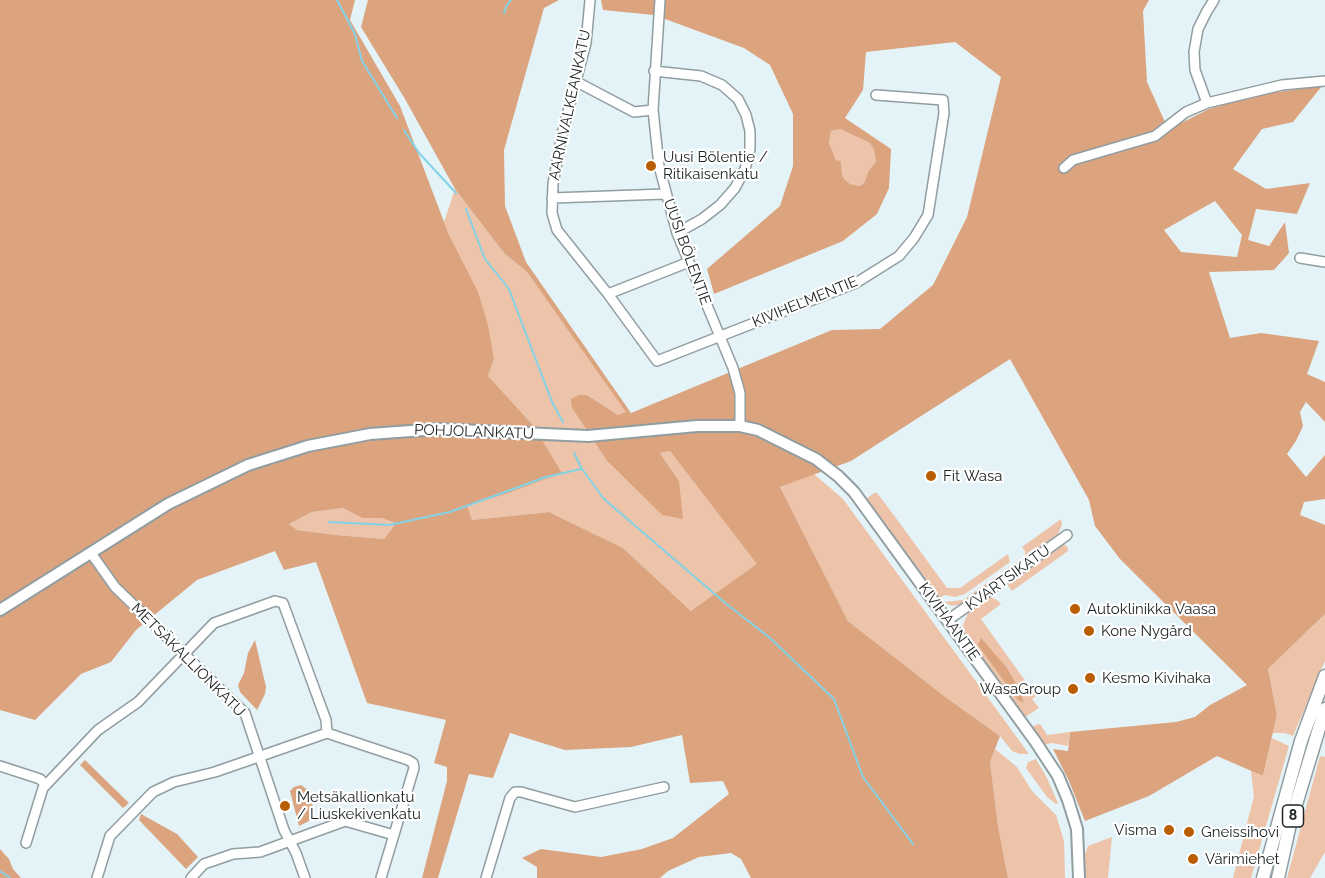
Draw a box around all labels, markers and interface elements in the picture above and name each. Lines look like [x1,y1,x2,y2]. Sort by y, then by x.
street label: AARNIVALKEANKATU [545,28,595,182]
place label: Uusi Bölentie / Ritikaisenkatu [663,148,768,183]
marker: Uusi Bölentie / Ritikaisenkatu [644,159,658,173]
street label: UUSI BÖLENTIE [659,196,715,308]
street label: KIVIHELMENTIE [750,273,860,331]
street label: POHJOLANKATU [414,421,534,443]
place label: Fit Wasa [943,467,1002,485]
marker: Fit Wasa [924,469,938,483]
street label: KVARTSIKATU [962,541,1054,615]
street label: KIVIHAANTIE [915,579,983,665]
street label: METSÄKALLIONKATU [127,599,249,721]
place label: Autoklinikka Vaasa [1087,600,1216,618]
marker: Autoklinikka Vaasa [1068,602,1082,616]
place label: Kone Nygård [1101,622,1192,640]
marker: Kone Nygård [1082,624,1096,638]
place label: Kesmo Kivihaka [1102,669,1211,687]
marker: Kesmo Kivihaka [1083,671,1097,685]
place label: WasaGroup [980,680,1061,698]
marker: WasaGroup [1066,682,1080,696]
place label: Metsäkallionkatu / Liuskekivenkatu [297,788,421,823]
marker: Metsäkallionkatu / Liuskekivenkatu [278,799,292,813]
road number: 8 [1282,805,1304,827]
place label: Visma [1114,821,1157,839]
marker: Visma [1162,823,1176,837]
place label: Gneissihovi [1201,823,1279,841]
marker: Gneissihovi [1182,825,1196,839]
place label: Värimiehet [1205,850,1279,868]
marker: Värimiehet [1186,852,1200,866]

